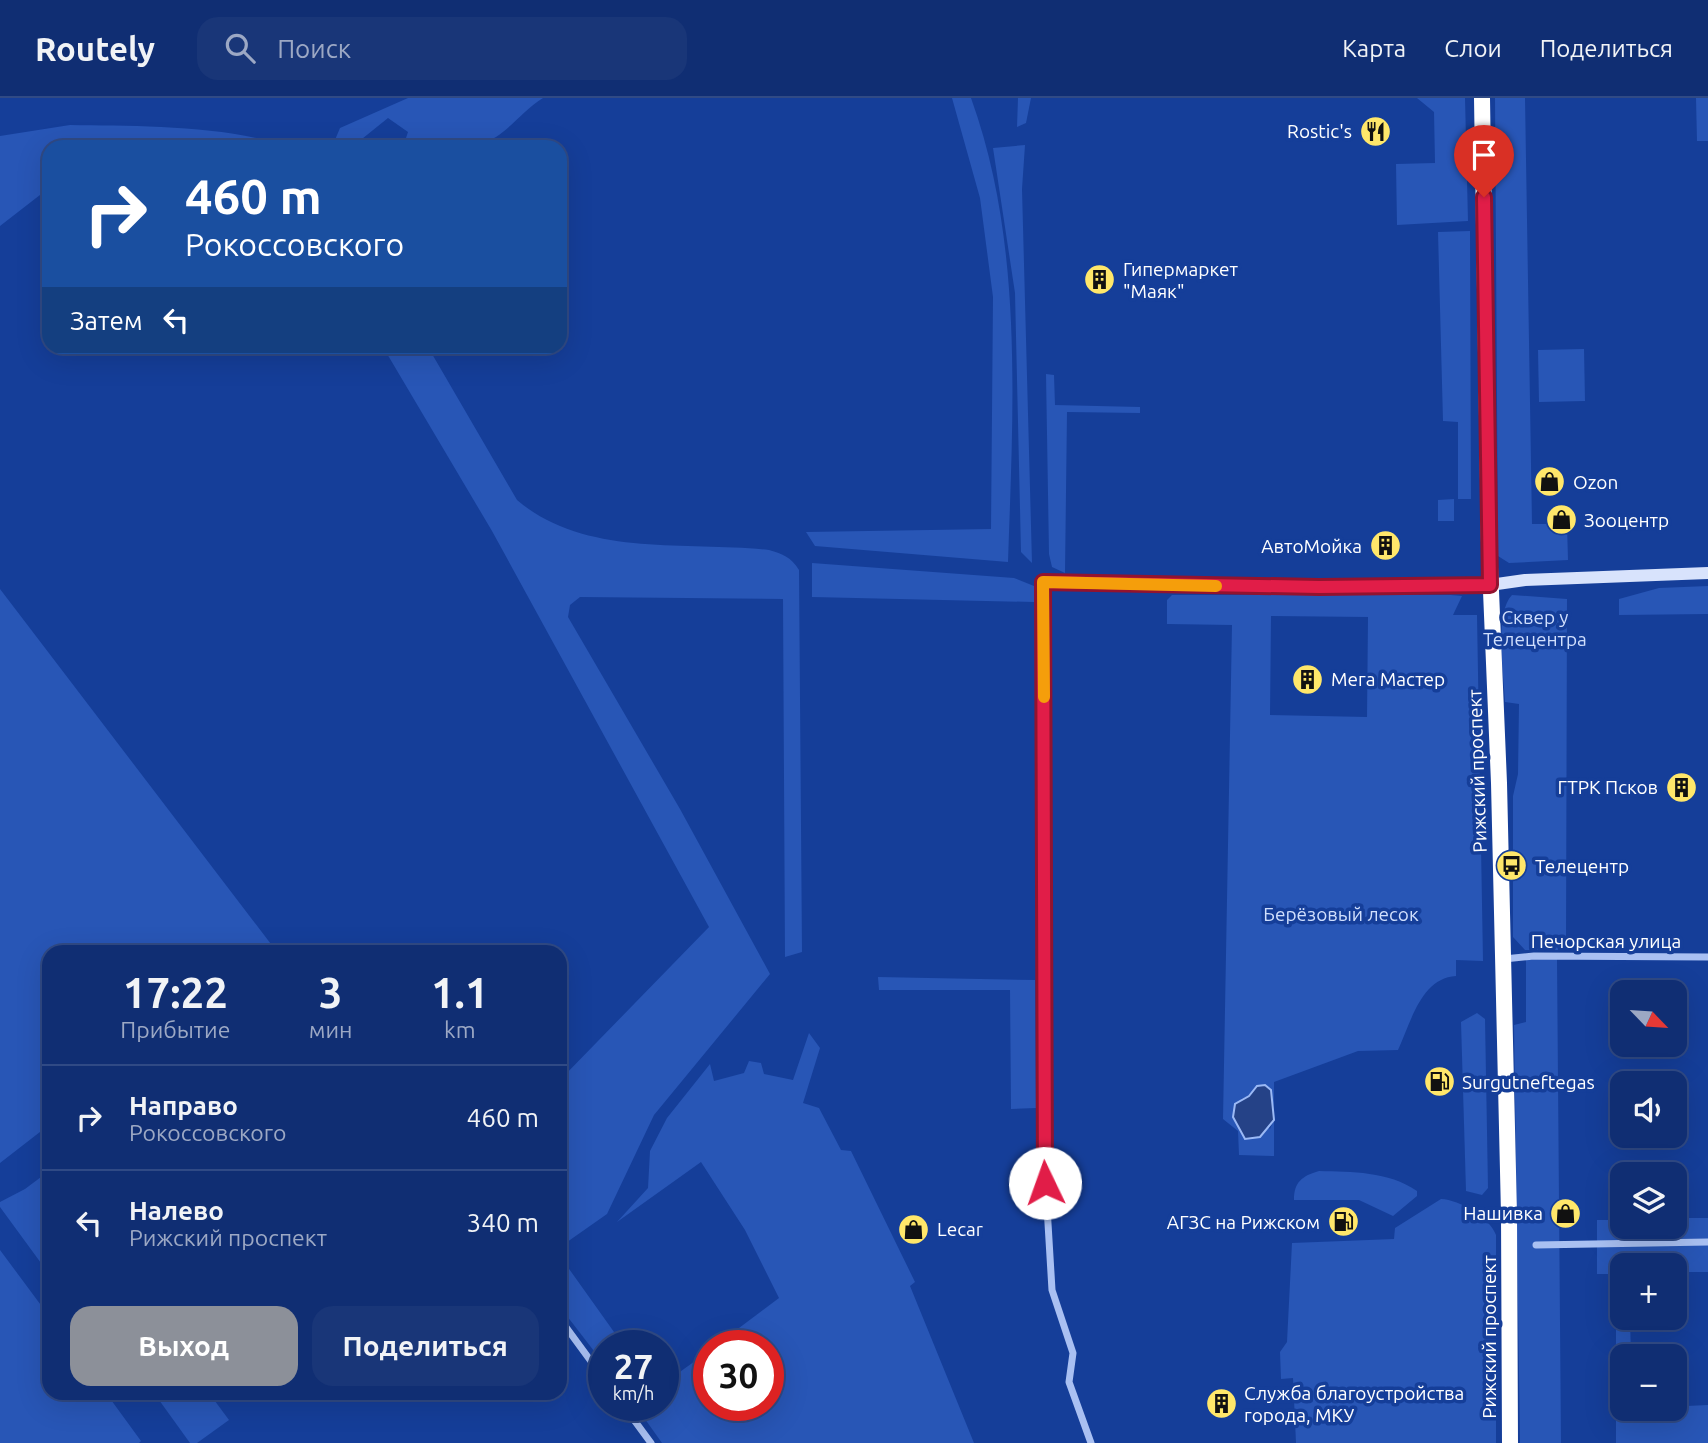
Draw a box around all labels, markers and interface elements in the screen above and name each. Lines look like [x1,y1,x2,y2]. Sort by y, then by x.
search box [197,17,687,80]
icon: search [221,29,259,67]
text: Routely [35,30,155,67]
text: Поиск [277,34,351,63]
text: Карта [1342,35,1406,62]
text: Слои [1444,35,1502,62]
text: Поделиться [1540,35,1673,62]
restaurant icon: Rostic's [1358,114,1392,148]
place label: Rostic's [1287,120,1352,142]
pin [1454,125,1514,197]
icon: arrive [1465,136,1503,174]
icon: right [70,168,161,259]
text: 460 m [185,168,322,223]
text: Рокоссовского [185,226,404,262]
place label: Гипермаркет "Маяк" [1123,258,1238,302]
building icon: Гипермаркет "Маяк" [1083,263,1117,297]
icon: left [157,301,195,339]
text: Затем [70,306,143,335]
shop icon: Ozon [1533,465,1567,499]
place label: Ozon [1573,471,1618,493]
shop icon: Зооцентр [1544,503,1578,537]
place label: Зооцентр [1584,509,1669,531]
building icon: АвтоМойка [1368,529,1402,563]
place label: АвтоМойка [1261,535,1362,557]
park label: Сквер у Телецентра [1483,606,1587,650]
building icon: Мега Мастер [1291,662,1325,696]
place label: Мега Мастер [1331,668,1445,690]
street label: Рижский проспект [1463,688,1491,853]
building icon: ГТРК Псков [1664,770,1698,804]
place label: ГТРК Псков [1557,776,1658,798]
bus stop icon: Телецентр [1495,849,1529,883]
place label: Телецентр [1535,855,1629,877]
park label: Берёзовый лесок [1263,903,1419,925]
street label: Печорская улица [1531,930,1681,952]
text: 17:22 [123,969,228,1016]
text: 3 [319,969,343,1016]
text: 1.1 [431,969,489,1016]
north arrow [1610,980,1687,1057]
map controls [1610,980,1687,1421]
text: Прибытие [120,1017,230,1042]
text: мин [309,1017,353,1042]
text: km [444,1017,476,1042]
fuel station icon: Surgutneftegas [1422,1065,1456,1099]
place label: Surgutneftegas [1462,1071,1595,1093]
button: sound [1610,1071,1687,1148]
text: Направо [129,1091,238,1120]
icon: right [70,1099,108,1137]
text: 460 m [467,1103,539,1132]
text: Рокоссовского [129,1120,287,1145]
position arrow [1008,1146,1082,1220]
button: layers [1610,1162,1687,1239]
text: Налево [129,1196,224,1225]
shop icon: Нашивка [1549,1196,1583,1230]
place label: Нашивка [1463,1202,1543,1224]
icon: left [70,1204,108,1242]
fuel station icon: АГЗС на Рижском [1326,1205,1360,1239]
text: 340 m [467,1208,539,1237]
place label: АГЗС на Рижском [1167,1211,1320,1233]
shop icon: Lecar [897,1212,931,1246]
place label: Lecar [937,1218,983,1240]
text: Рижский проспект [129,1225,327,1250]
button: + [1610,1253,1687,1330]
street label: Рижский проспект [1478,1255,1500,1419]
button: Выход [70,1306,298,1386]
button: Поделиться [312,1306,539,1386]
speed limit sign: 30 [693,1330,784,1421]
button: − [1610,1344,1687,1421]
text: 27 [614,1346,653,1386]
place label: Служба благоустройства города, МКУ [1244,1382,1464,1426]
text: km/h [613,1383,654,1403]
building icon: Служба благоустройства города, МКУ [1204,1387,1238,1421]

